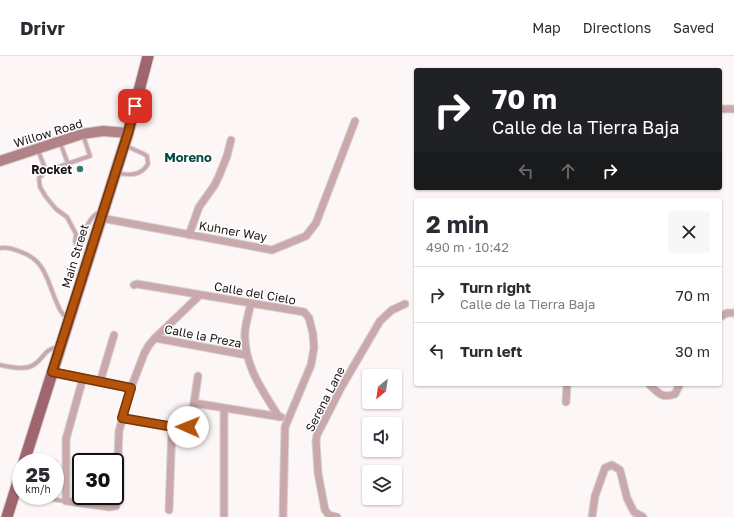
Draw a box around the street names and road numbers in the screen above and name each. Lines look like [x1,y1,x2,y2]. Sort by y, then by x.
street label: Willow Road [12,115,84,151]
street label: Kuhner Way [198,218,269,244]
street label: Main Street [58,222,92,290]
street label: Calle del Cielo [213,278,297,308]
street label: Calle la Preza [163,321,243,351]
street label: Serena Lane [302,364,348,434]

